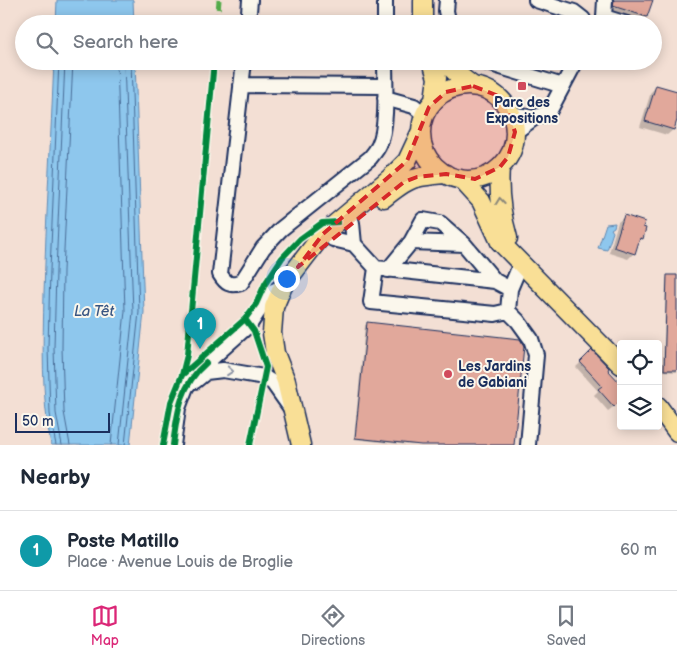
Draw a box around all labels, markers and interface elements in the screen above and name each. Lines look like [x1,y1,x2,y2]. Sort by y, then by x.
search box [15,15,662,70]
icon: search [33,29,61,57]
text: Search here [73,31,178,54]
marker: Parc des Expositions [516,80,528,92]
place label: Parc des Expositions [486,94,558,127]
one-way arrow [495,197,506,205]
your location [274,266,300,292]
water label: La Têt [74,302,115,321]
pin: 1 [184,308,216,349]
map controls [617,340,662,430]
button: locate [617,340,662,385]
place label: Les Jardins de Gabiani [458,358,531,391]
one-way arrow [226,365,234,376]
marker: Les Jardins de Gabiani [442,368,454,380]
button: layers [617,385,662,430]
scale bar [15,410,110,433]
text: 50 m [22,413,54,430]
text: Nearby [20,465,90,490]
text: Poste Matillo [67,530,179,553]
text: 1 [33,541,39,560]
text: 60 m [620,541,657,560]
text: Place · Avenue Louis de Broglie [67,553,293,572]
tab: Map [91,602,119,649]
tab: Directions [301,602,365,649]
tab: Saved [547,602,586,649]

